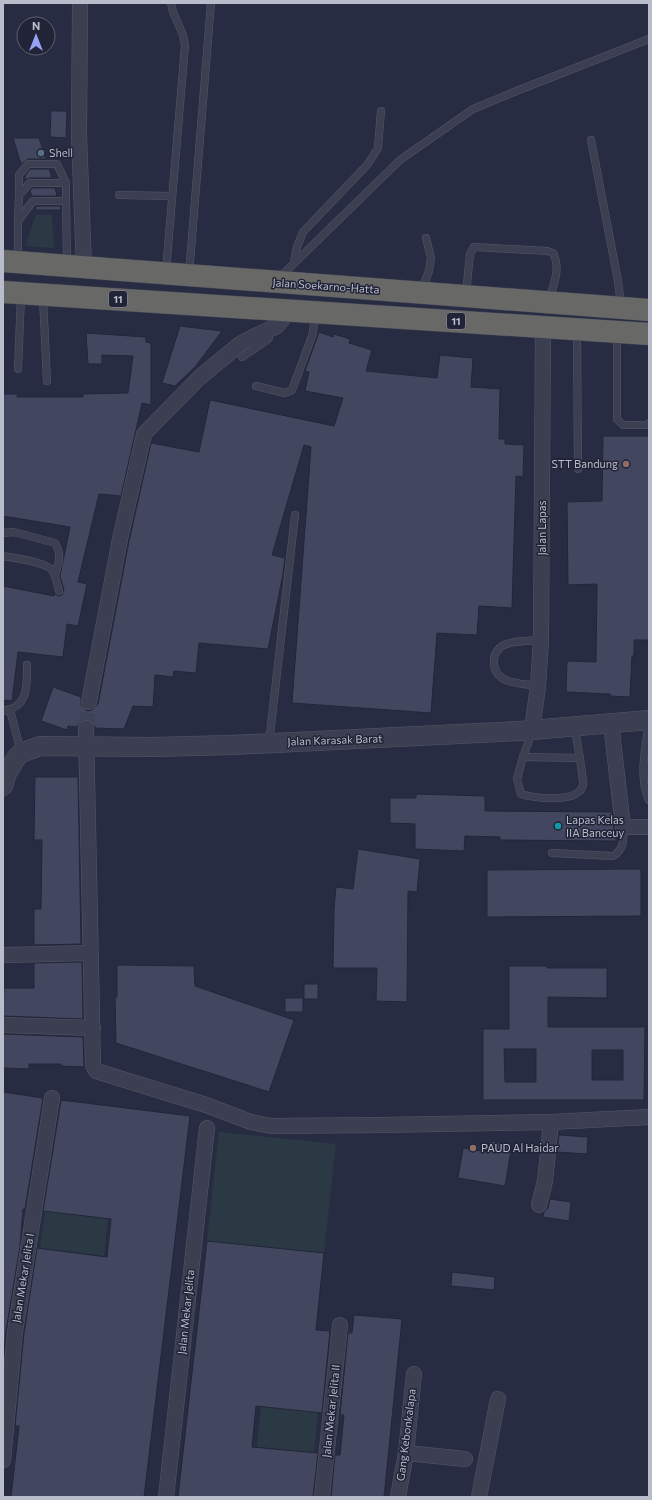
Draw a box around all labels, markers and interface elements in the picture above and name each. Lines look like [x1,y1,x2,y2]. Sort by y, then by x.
north arrow [16,16,56,56]
text: N [32,19,40,32]
place label: Shell [49,146,73,159]
marker: Shell [36,148,46,158]
street label: Jalan Soekarno-Hatta [272,275,380,297]
road number: 11 [109,291,127,307]
road number: 11 [447,313,465,329]
place label: STT Bandung [552,457,618,470]
marker: STT Bandung [621,459,631,469]
street label: Jalan Lapas [535,500,549,556]
street label: Jalan Karasak Barat [287,731,383,749]
place label: Lapas Kelas IIA Banceuy [566,813,624,839]
marker: Lapas Kelas IIA Banceuy [553,821,563,831]
place label: PAUD Al Haidar [481,1141,559,1154]
marker: PAUD Al Haidar [468,1143,478,1153]
street label: Jalan Mekar Jelita I [9,1232,37,1324]
street label: Jalan Mekar Jelita [175,1269,197,1355]
street label: Jalan Mekar Jelita II [319,1364,343,1458]
street label: Gang Kebonkalapa [393,1388,418,1482]

